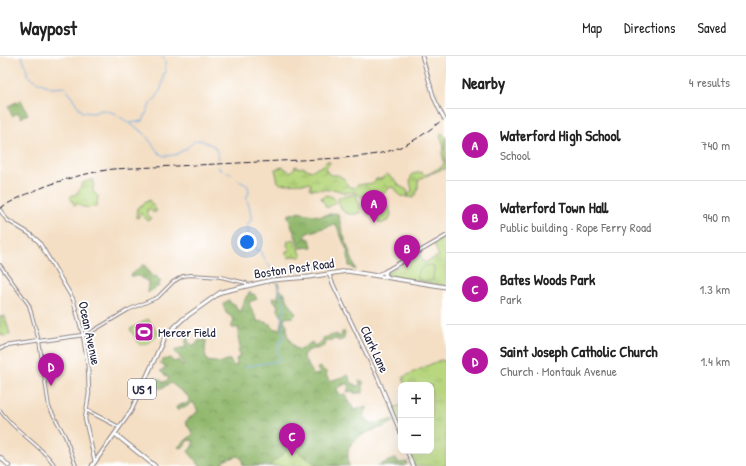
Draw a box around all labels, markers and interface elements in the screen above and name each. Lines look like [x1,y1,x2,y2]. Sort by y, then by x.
text: Waypost [20,15,77,41]
text: Map [582,18,602,37]
text: Directions [624,18,675,37]
text: Saved [697,18,726,37]
text: Nearby [462,71,505,94]
text: 4 results [689,73,730,91]
text: Waterford High School [500,125,620,146]
text: A [472,136,478,154]
text: 740 m [701,136,730,154]
text: School [500,146,530,164]
pin: A [361,190,387,223]
text: Waterford Town Hall [500,197,608,218]
text: B [472,208,478,226]
text: 940 m [703,208,730,226]
text: Public building · Rope Ferry Road [500,218,651,236]
your location [237,232,257,252]
pin: B [394,235,420,268]
street label: Boston Post Road [253,253,335,283]
text: Bates Woods Park [500,269,595,290]
text: C [471,280,479,298]
text: 1.3 km [699,280,730,298]
text: Park [500,290,522,308]
street label: Ocean Avenue [75,300,105,366]
sports icon: Mercer Field [133,321,155,343]
place label: Mercer Field [158,323,216,341]
street label: Clark Lane [356,323,394,375]
text: Saint Joseph Catholic Church [500,341,658,362]
text: D [472,352,478,370]
text: 1.4 km [700,352,730,370]
pin: D [38,353,64,386]
text: Church · Montauk Avenue [500,362,617,380]
road number: US 1 [128,379,156,399]
map controls [398,382,434,454]
button: + [398,382,434,418]
button: − [398,418,434,454]
pin: C [279,423,305,456]

